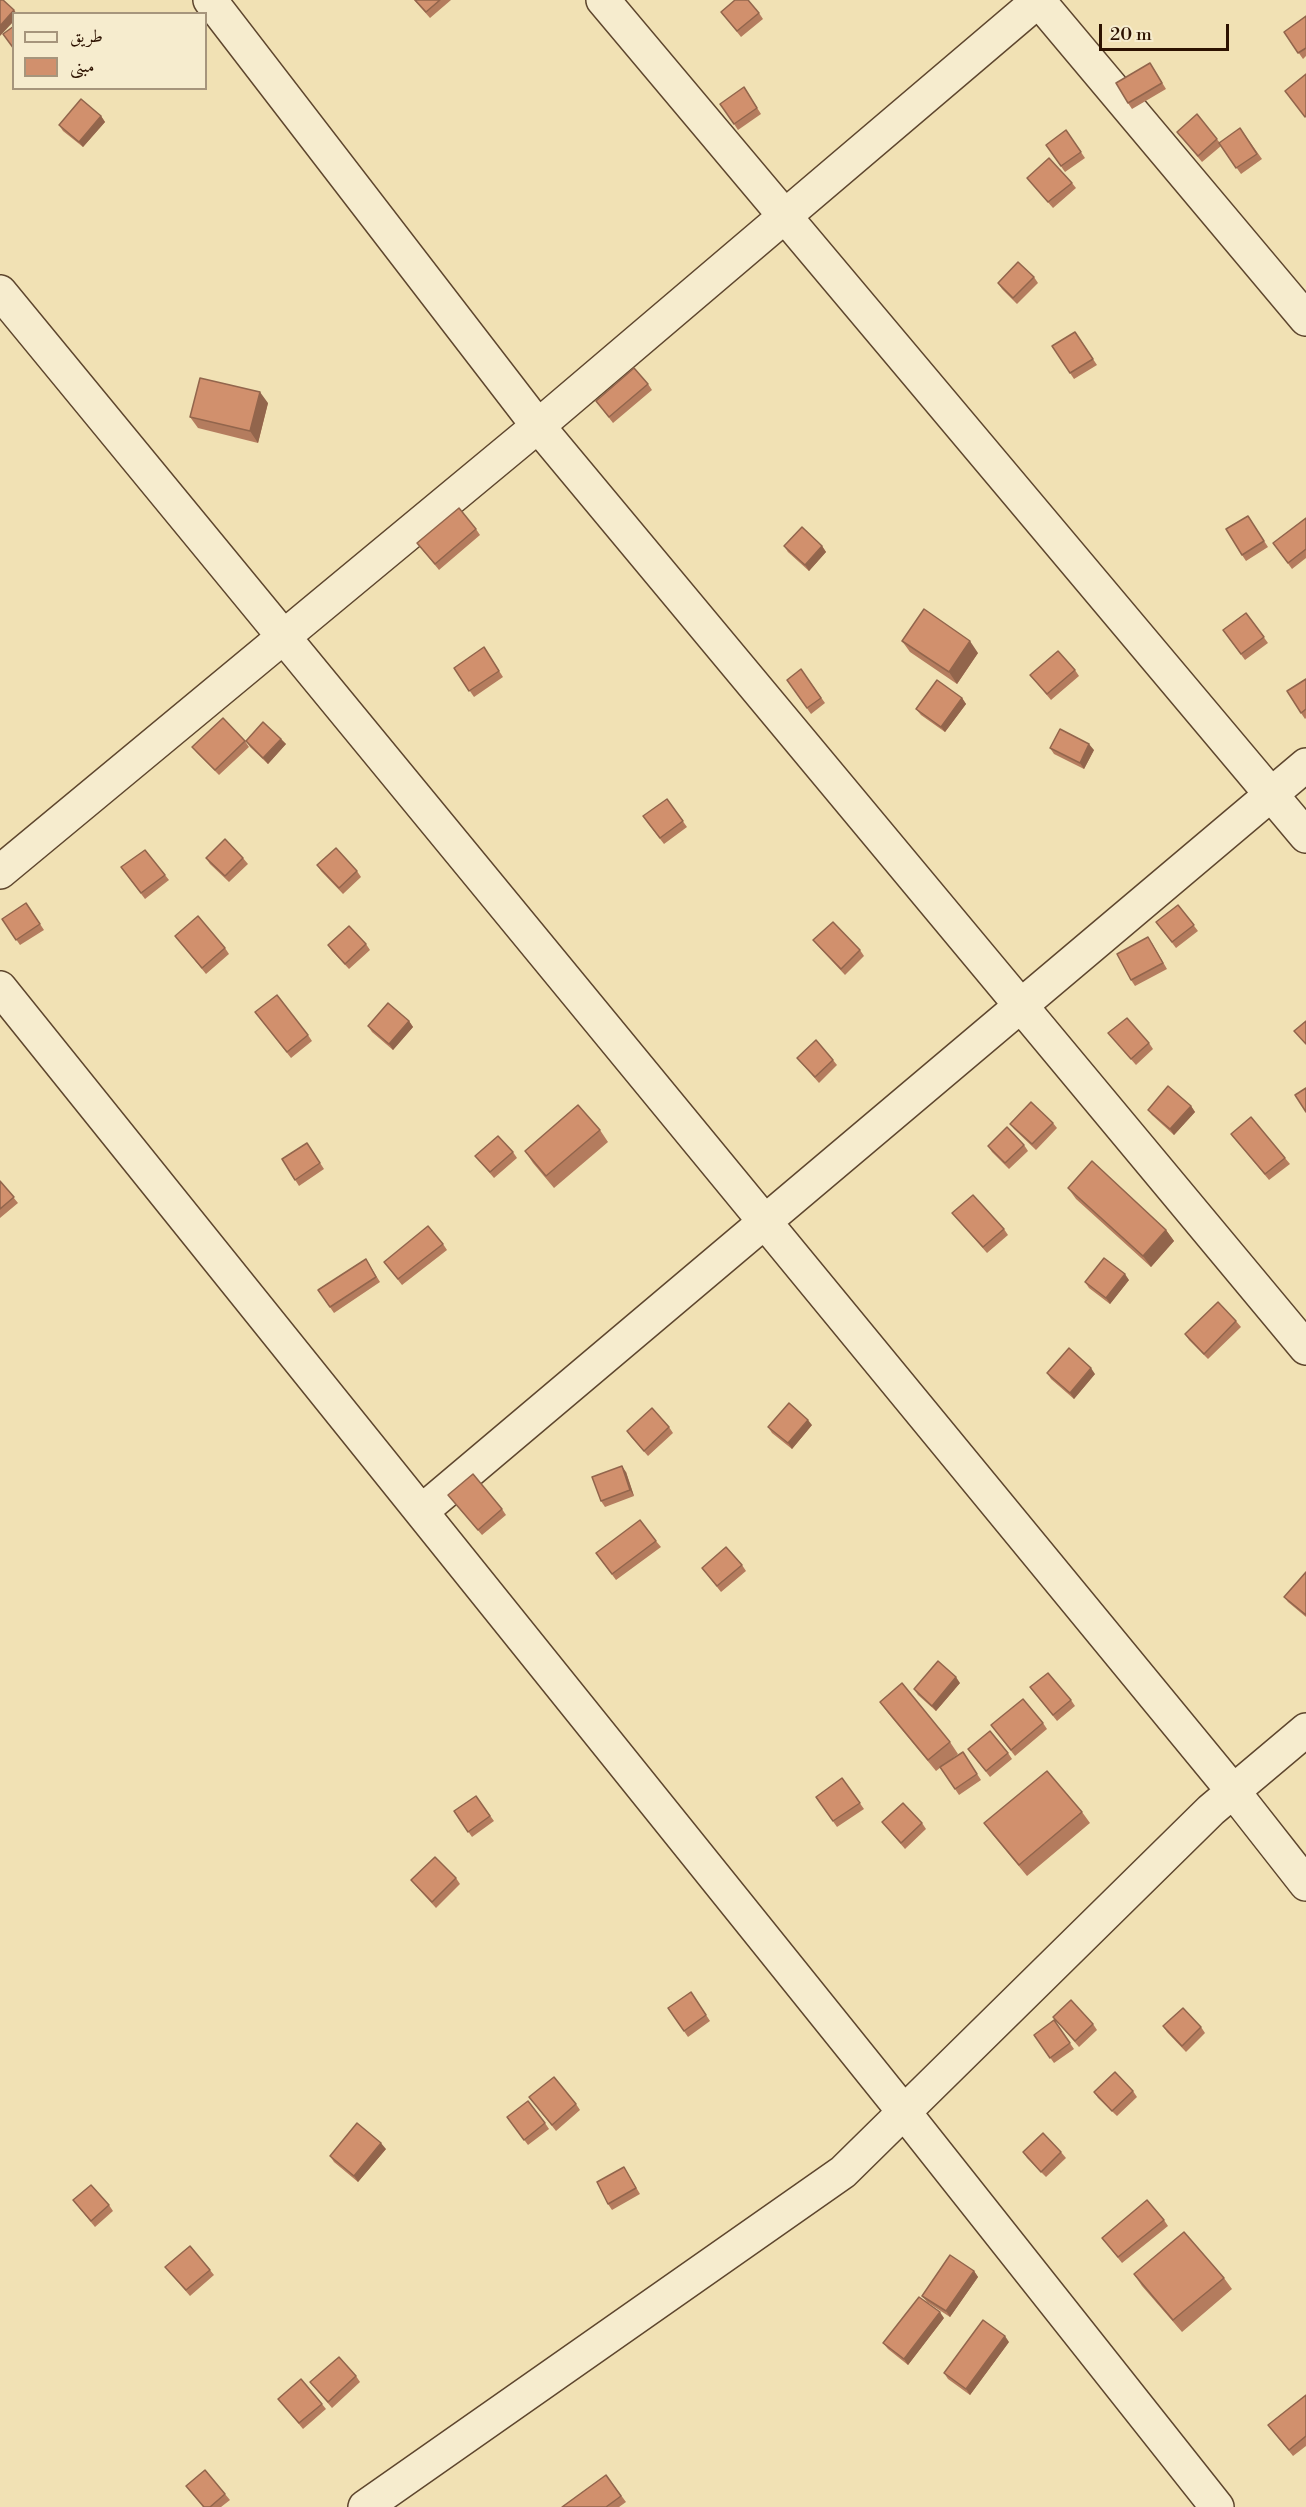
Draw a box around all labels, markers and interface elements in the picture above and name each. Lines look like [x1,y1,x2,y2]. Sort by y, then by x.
legend [12,12,207,90]
scale bar [1102,12,1232,50]
text: 20 m [1110,23,1152,46]
text: طريق [70,25,103,48]
text: مبنى [70,55,95,78]

